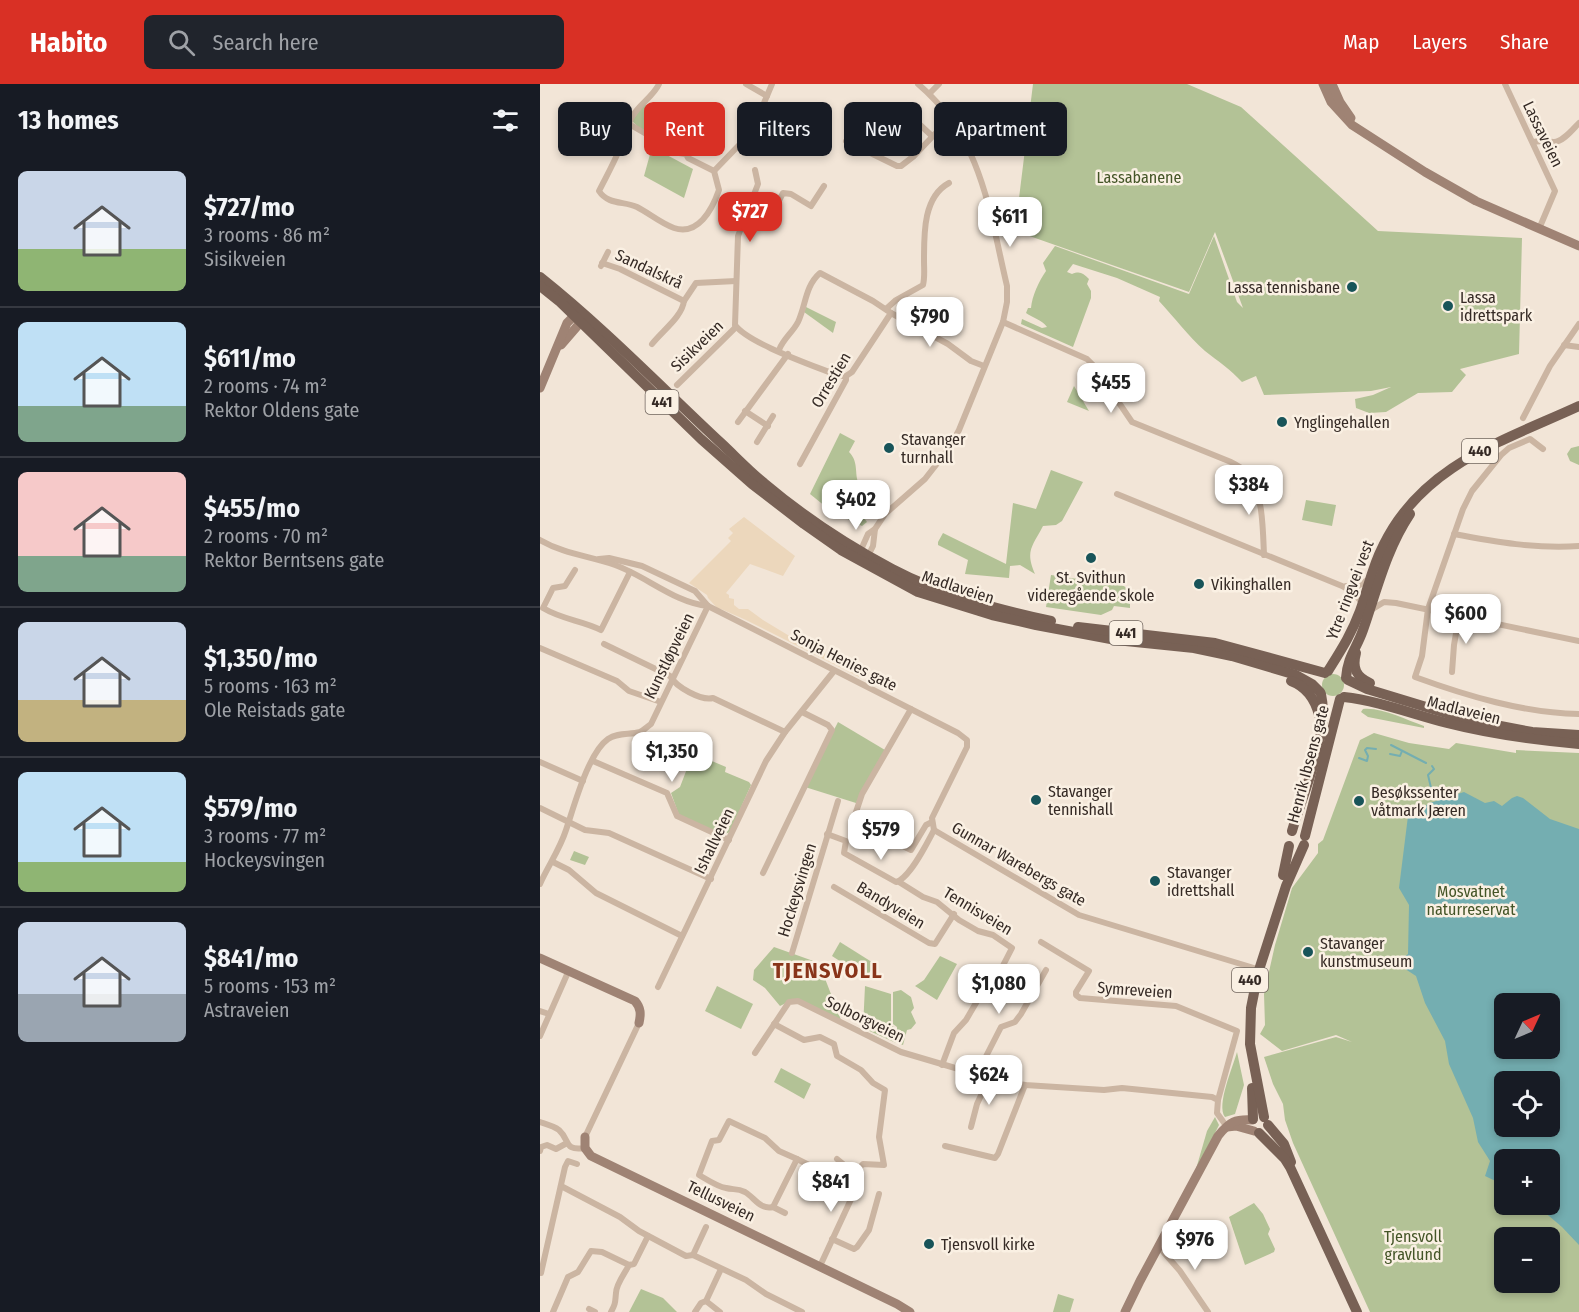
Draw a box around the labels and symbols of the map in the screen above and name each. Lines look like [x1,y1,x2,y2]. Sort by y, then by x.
street label: Lassaveien [1519,98,1567,170]
park label: Lassabanene [1097,168,1181,187]
pin: $727 [714,192,786,243]
pin: $611 [974,197,1046,248]
street label: Sandalskrå [612,245,686,293]
place label: Lassa tennisbane [1227,278,1340,297]
marker: Lassa tennisbane [1345,280,1359,294]
place label: Lassa idrettspark [1460,288,1533,325]
pin: $790 [894,297,966,348]
marker: Lassa idrettspark [1441,299,1455,313]
street label: Sisikveien [667,316,727,376]
street label: Orrestien [807,349,855,411]
pin: $455 [1075,363,1147,414]
road number: 441 [646,390,678,414]
place label: Ynglingehallen [1294,413,1390,432]
marker: Ynglingehallen [1275,415,1289,429]
place label: Stavanger turnhall [901,430,966,467]
road number: 440 [1462,439,1498,463]
marker: Stavanger turnhall [882,441,896,455]
pin: $384 [1213,465,1285,516]
pin: $402 [820,480,892,531]
street label: Ytre ringvei vest [1322,537,1378,642]
marker: St. Svithun videregående skole [1084,551,1098,565]
street label: Madlaveien [919,566,997,608]
place label: St. Svithun videregående skole [1028,568,1155,605]
place label: Vikinghallen [1211,575,1291,594]
marker: Vikinghallen [1192,577,1206,591]
pin: $600 [1430,594,1502,645]
street label: Kunstløpveien [640,610,698,702]
road number: 441 [1110,621,1142,645]
street label: Sonja Henies gate [788,625,900,695]
street label: Madlaveien [1425,692,1503,728]
street label: Henrik Ibsens gate [1283,703,1333,825]
pin: $1,350 [623,732,721,783]
place label: Stavanger tennishall [1048,782,1113,819]
place label: Besøkssenter våtmark Jæren [1371,783,1466,820]
marker: Stavanger tennishall [1029,793,1043,807]
marker: Besøkssenter våtmark Jæren [1352,794,1366,808]
street label: Ishallveien [690,805,738,877]
pin: $579 [845,810,917,861]
street label: Gunnar Warebergs gate [949,818,1090,910]
street label: Hockeysvingen [774,841,820,939]
place label: Stavanger idrettshall [1167,863,1235,900]
marker: Stavanger idrettshall [1148,874,1162,888]
street label: Bandyveien [854,877,928,933]
park label: Mosvatnet naturreservat [1427,882,1516,919]
street label: Tennisveien [940,883,1016,939]
place label: Stavanger kunstmuseum [1320,934,1412,971]
marker: Stavanger kunstmuseum [1301,945,1315,959]
district label: TJENSVOLL [773,957,883,984]
pin: $1,080 [950,964,1048,1015]
road number: 440 [1232,968,1268,992]
street label: Symreveien [1097,978,1173,1002]
street label: Solborgveien [822,992,908,1046]
north arrow [1494,993,1560,1059]
pin: $624 [953,1055,1025,1106]
pin: $841 [795,1162,867,1213]
street label: Tellusveien [684,1176,758,1226]
pin: $976 [1159,1220,1231,1271]
park label: Tjensvoll gravlund [1384,1227,1442,1264]
place label: Tjensvoll kirke [941,1235,1035,1254]
marker: Tjensvoll kirke [922,1237,936,1251]

